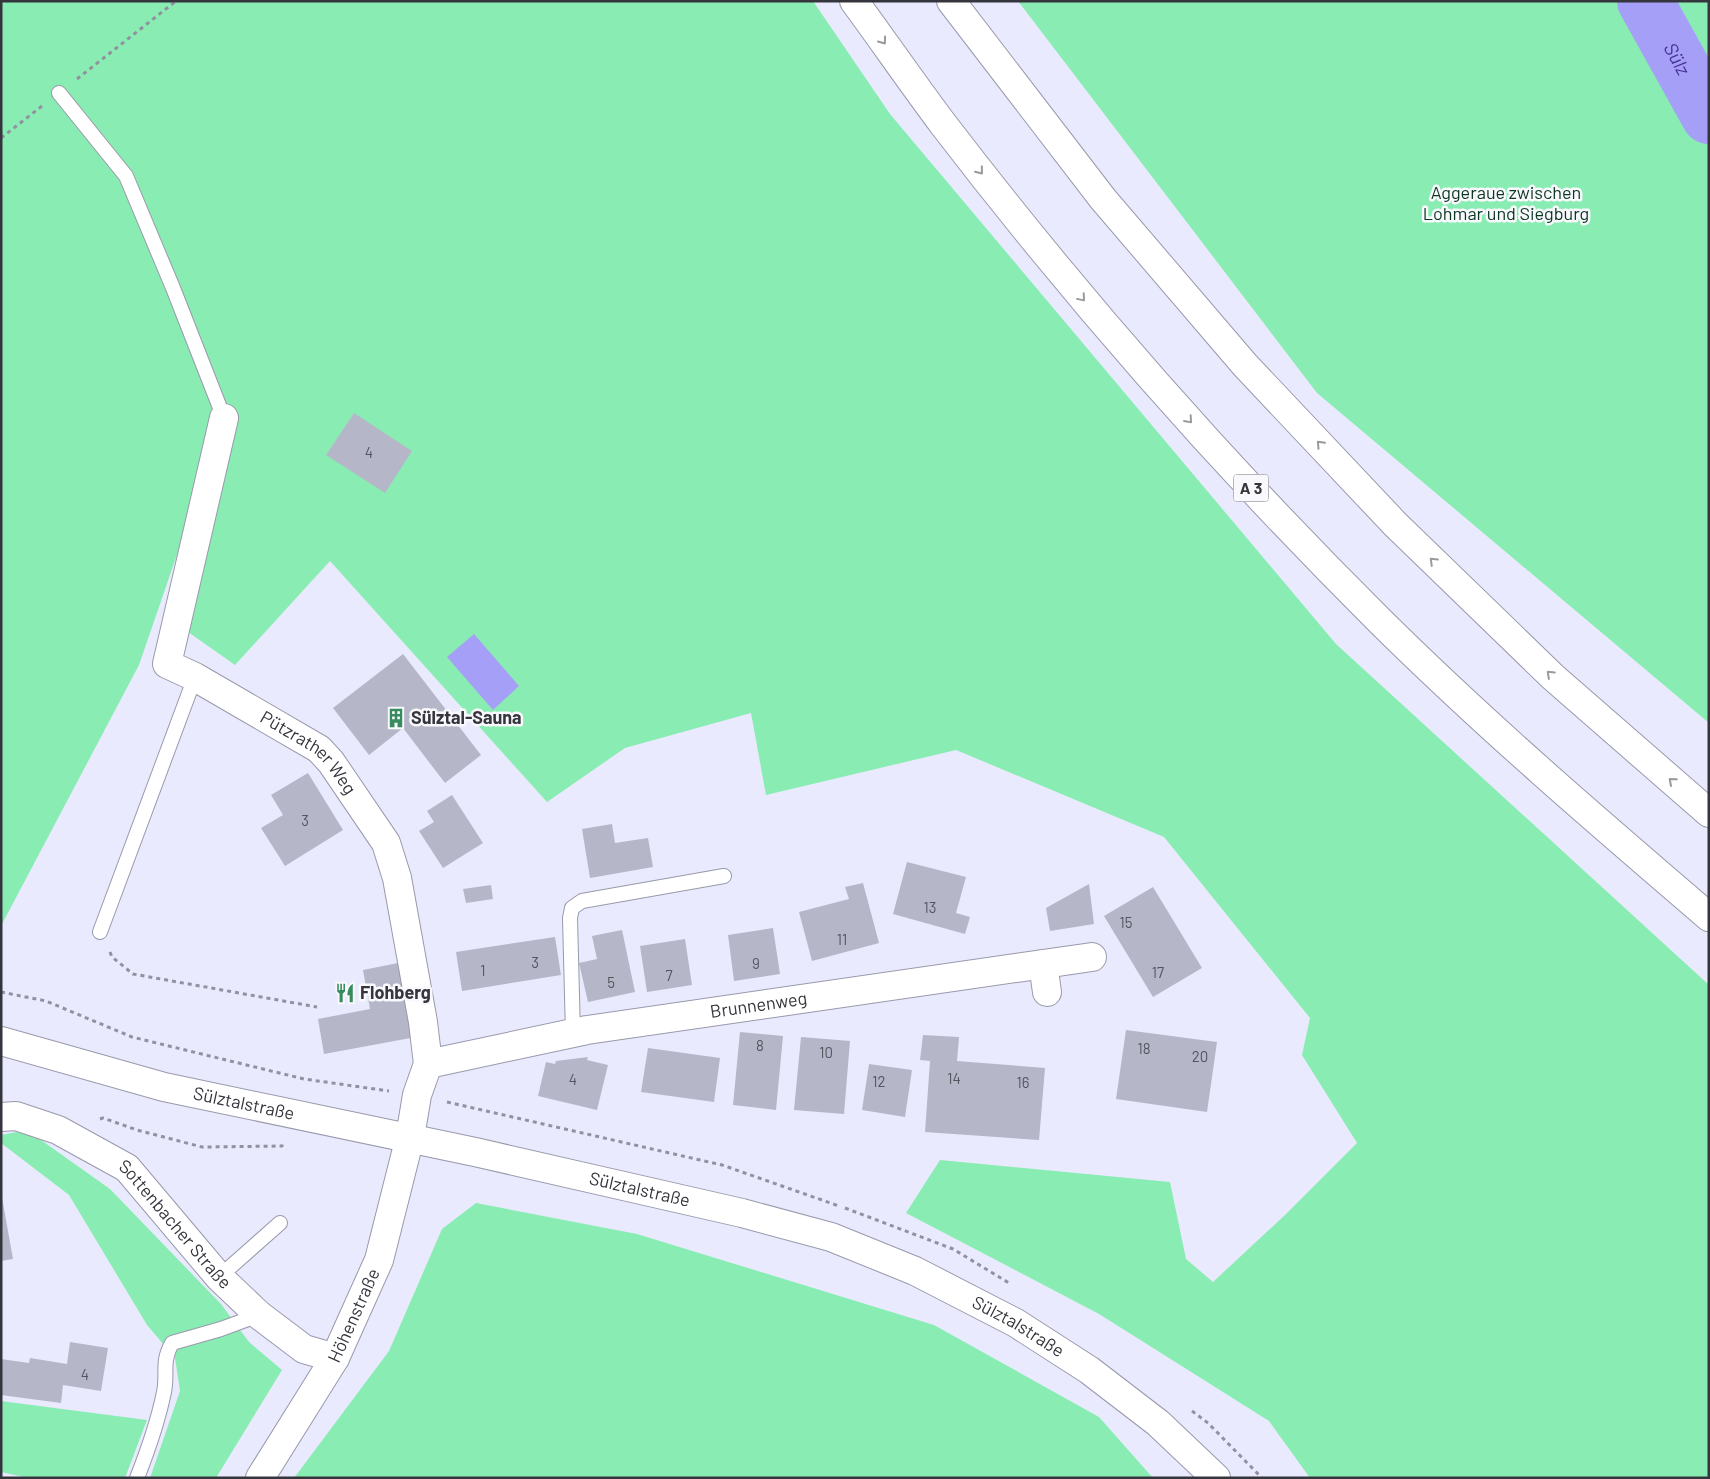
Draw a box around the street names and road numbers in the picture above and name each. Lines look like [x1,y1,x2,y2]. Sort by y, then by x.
road number: A 3 [1234,474,1268,502]
street label: Pützrather Weg [257,705,362,798]
street label: Brunnenweg [708,986,808,1022]
street label: Sülztalstraße [192,1081,297,1124]
street label: Sottenbacher Straße [116,1154,236,1293]
street label: Sülztalstraße [587,1166,692,1211]
street label: Höhenstraße [322,1265,384,1366]
street label: Sülztalstraße [969,1290,1069,1361]

